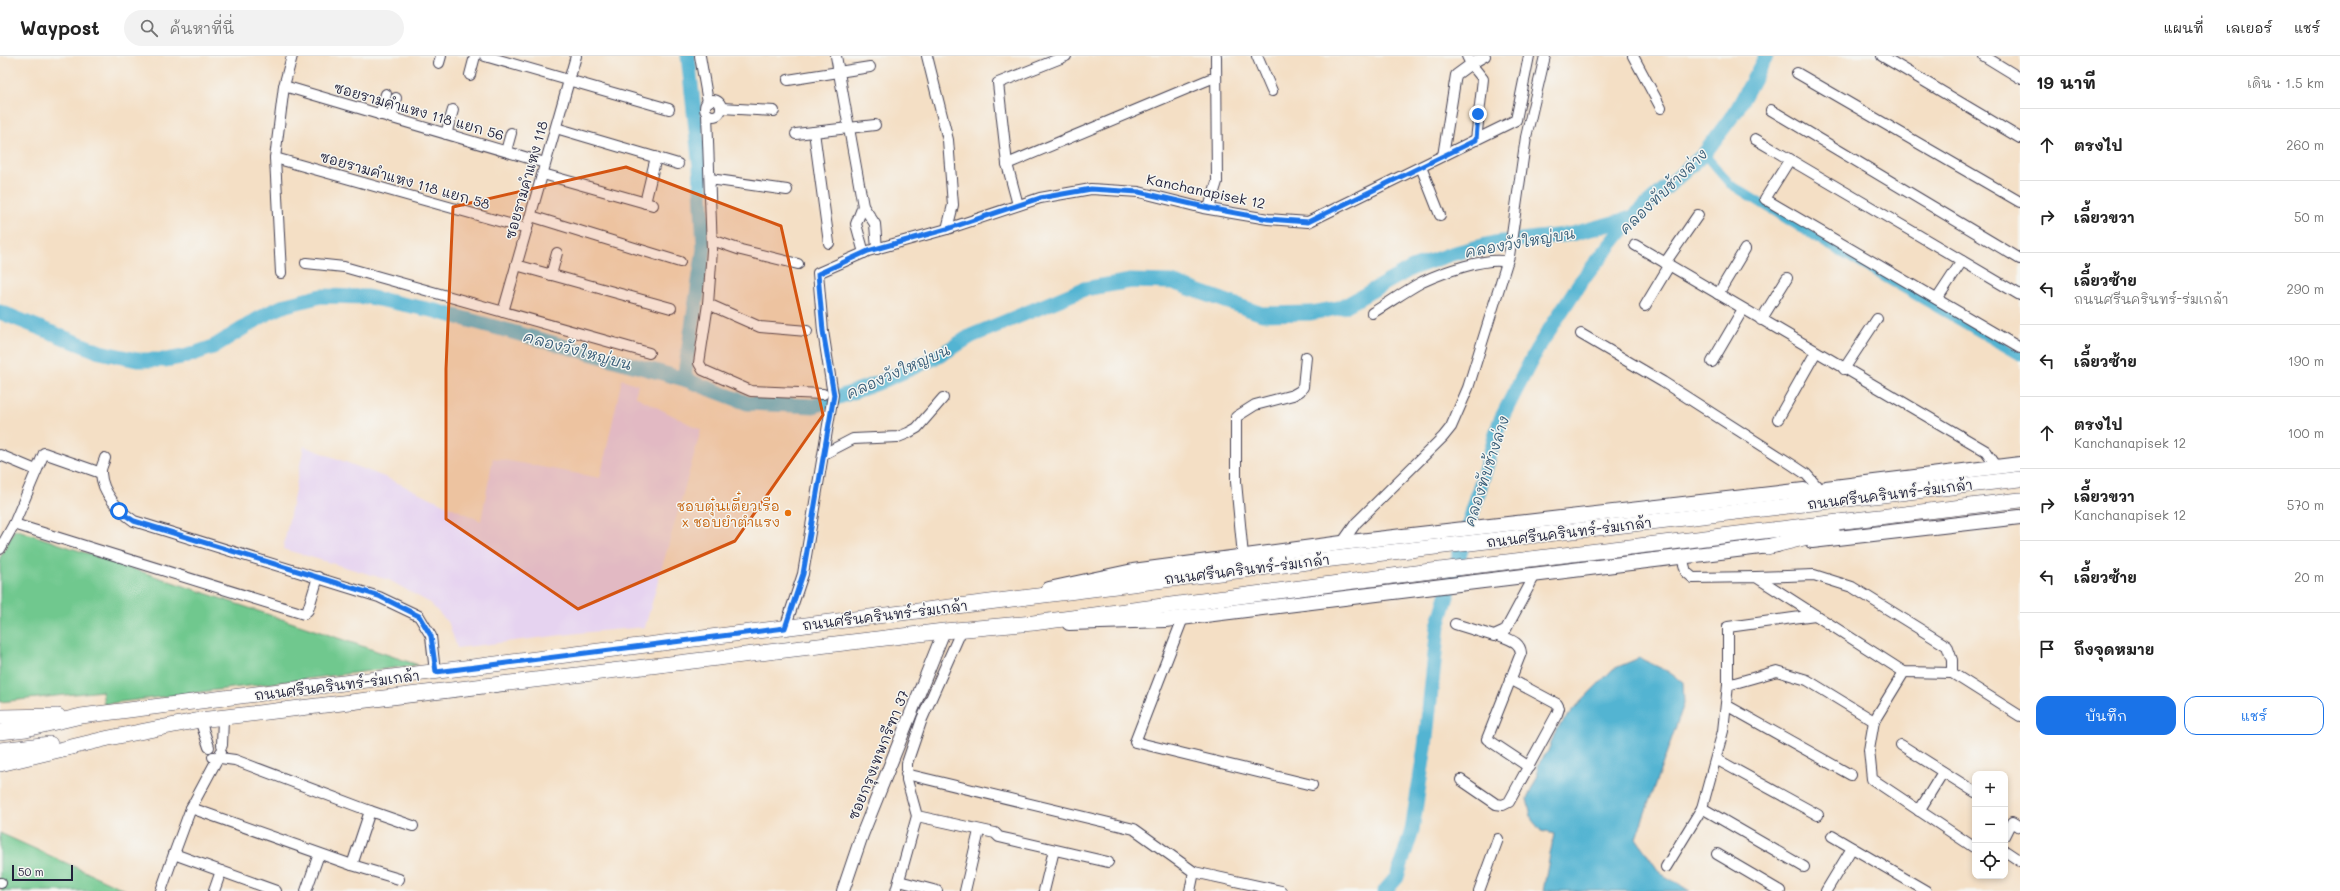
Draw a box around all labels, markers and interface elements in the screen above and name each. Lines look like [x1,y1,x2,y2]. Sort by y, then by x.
search box [124,10,404,46]
text: Waypost [20,15,100,40]
icon: search [138,17,160,39]
text: ค้นหาที่นี่ [170,18,234,38]
text: แผนที่ [2164,18,2204,37]
text: เลเยอร์ [2226,18,2272,37]
text: แชร์ [2294,18,2320,37]
text: 19 นาที [2036,71,2096,93]
text: เดิน · 1.5 km [2247,74,2324,91]
street label: ซอยรามคำแหง 118 แยก 56 [332,78,506,144]
route end [1469,105,1487,123]
street label: ซอยรามคำแหง 118 [500,118,552,242]
icon: ahead [2036,134,2058,156]
text: ตรงไป [2074,135,2123,155]
text: 260 m [2286,136,2324,153]
water label: คลองทับช้างล่าง [1614,143,1711,238]
street label: ซอยรามคำแหง 118 แยก 58 [318,147,492,213]
street label: Kanchanapisek 12 [1145,169,1267,213]
icon: right [2036,206,2058,228]
text: เลี้ยวขวา [2074,207,2135,227]
text: 50 m [2294,208,2324,225]
water label: คลองวังใหญ่บน [1463,222,1577,262]
text: เลี้ยวซ้าย [2074,270,2137,290]
icon: left [2036,278,2058,300]
text: 290 m [2287,280,2324,297]
text: ถนนศรีนครินทร์-ร่มเกล้า [2074,290,2229,307]
water label: คลองวังใหญ่บน [521,325,635,374]
water label: คลองวังใหญ่บน [843,339,953,403]
icon: left [2036,350,2058,372]
text: เลี้ยวซ้าย [2074,351,2137,371]
text: 190 m [2288,352,2324,369]
water label: คลองทับช้างล่าง [1458,413,1513,529]
text: ตรงไป [2074,414,2123,434]
icon: ahead [2036,422,2058,444]
text: 100 m [2288,424,2324,441]
text: Kanchanapisek 12 [2074,434,2186,451]
street label: ถนนศรีนครินทร์-ร่มเกล้า [1806,474,1974,514]
text: เลี้ยวขวา [2074,486,2135,506]
place label: ชอบตุ๋นเตี๋ยวเรือ x ชอบยำตำแรง [677,491,780,531]
icon: right [2036,494,2058,516]
text: 570 m [2287,496,2324,513]
route start [110,502,128,520]
text: Kanchanapisek 12 [2074,506,2186,523]
marker: ชอบตุ๋นเตี๋ยวเรือ x ชอบยำตำแรง [783,508,793,518]
street label: ถนนศรีนครินทร์-ร่มเกล้า [1485,512,1653,552]
street label: ถนนศรีนครินทร์-ร่มเกล้า [1163,549,1331,589]
icon: left [2036,566,2058,588]
text: เลี้ยวซ้าย [2074,567,2137,587]
text: 20 m [2294,568,2324,585]
street label: ถนนศรีนครินทร์-ร่มเกล้า [801,595,969,635]
icon: arrive [2036,638,2058,660]
text: ถึงจุดหมาย [2074,639,2154,659]
street label: ถนนศรีนครินทร์-ร่มเกล้า [253,665,421,705]
street label: ซอยกรุงเทพกรีฑา 37 [843,687,915,824]
button: บันทึก [2036,696,2176,735]
button: แชร์ [2184,696,2324,735]
map controls [1972,771,2008,879]
button: + [1972,771,2008,807]
button: − [1972,807,2008,843]
button: locate [1972,843,2008,879]
scale bar [12,863,73,882]
text: 50 m [18,864,44,879]

